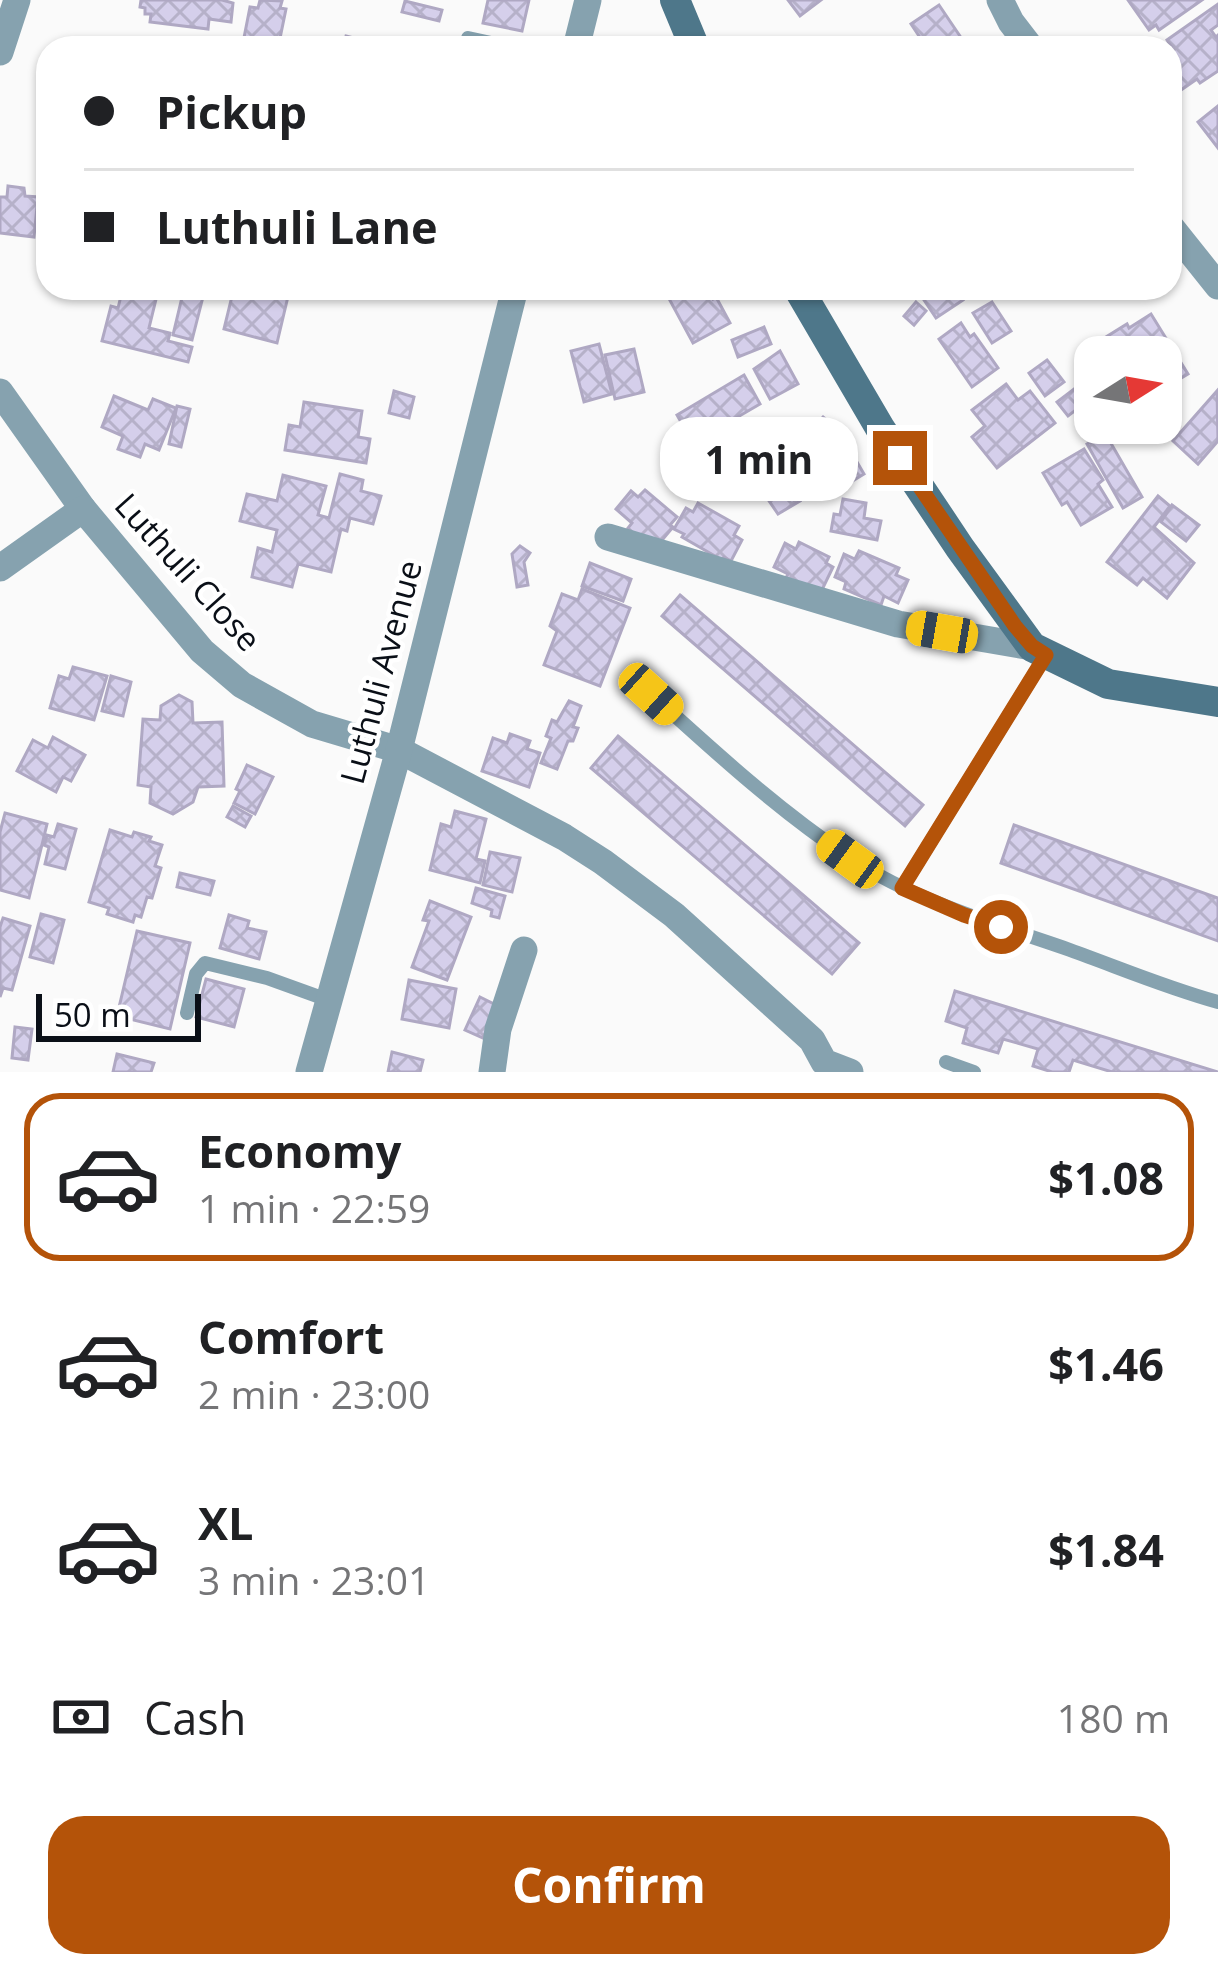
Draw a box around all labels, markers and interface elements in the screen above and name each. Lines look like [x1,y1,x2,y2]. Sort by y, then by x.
text: Pickup [156,81,307,142]
text: Luthuli Lane [156,196,438,257]
north arrow [1074,336,1182,444]
map controls [1074,336,1182,444]
callout: 1 min [660,416,858,500]
route end [873,431,927,485]
text: 1 min [705,432,813,485]
street label: Luthuli Close [105,483,271,660]
street label: Luthuli Avenue [329,555,432,789]
car [903,608,981,656]
car [612,657,690,731]
car [810,823,890,895]
route start [974,900,1028,954]
scale bar [36,988,201,1041]
text: 50 m [54,992,131,1037]
text: Economy [198,1120,401,1181]
icon: car [54,1123,162,1231]
text: $1.08 [1048,1147,1164,1208]
text: 1 min · 22:59 [198,1181,430,1234]
text: Comfort [198,1306,384,1367]
icon: car [54,1309,162,1417]
text: $1.46 [1048,1333,1164,1394]
text: 2 min · 23:00 [198,1367,430,1420]
text: XL [198,1492,253,1553]
icon: car [54,1495,162,1603]
text: $1.84 [1048,1519,1164,1580]
text: 3 min · 23:01 [198,1553,430,1606]
icon: cash [48,1684,114,1750]
text: Cash [144,1687,246,1748]
text: 180 m [1057,1691,1170,1744]
button: Confirm [48,1816,1170,1954]

